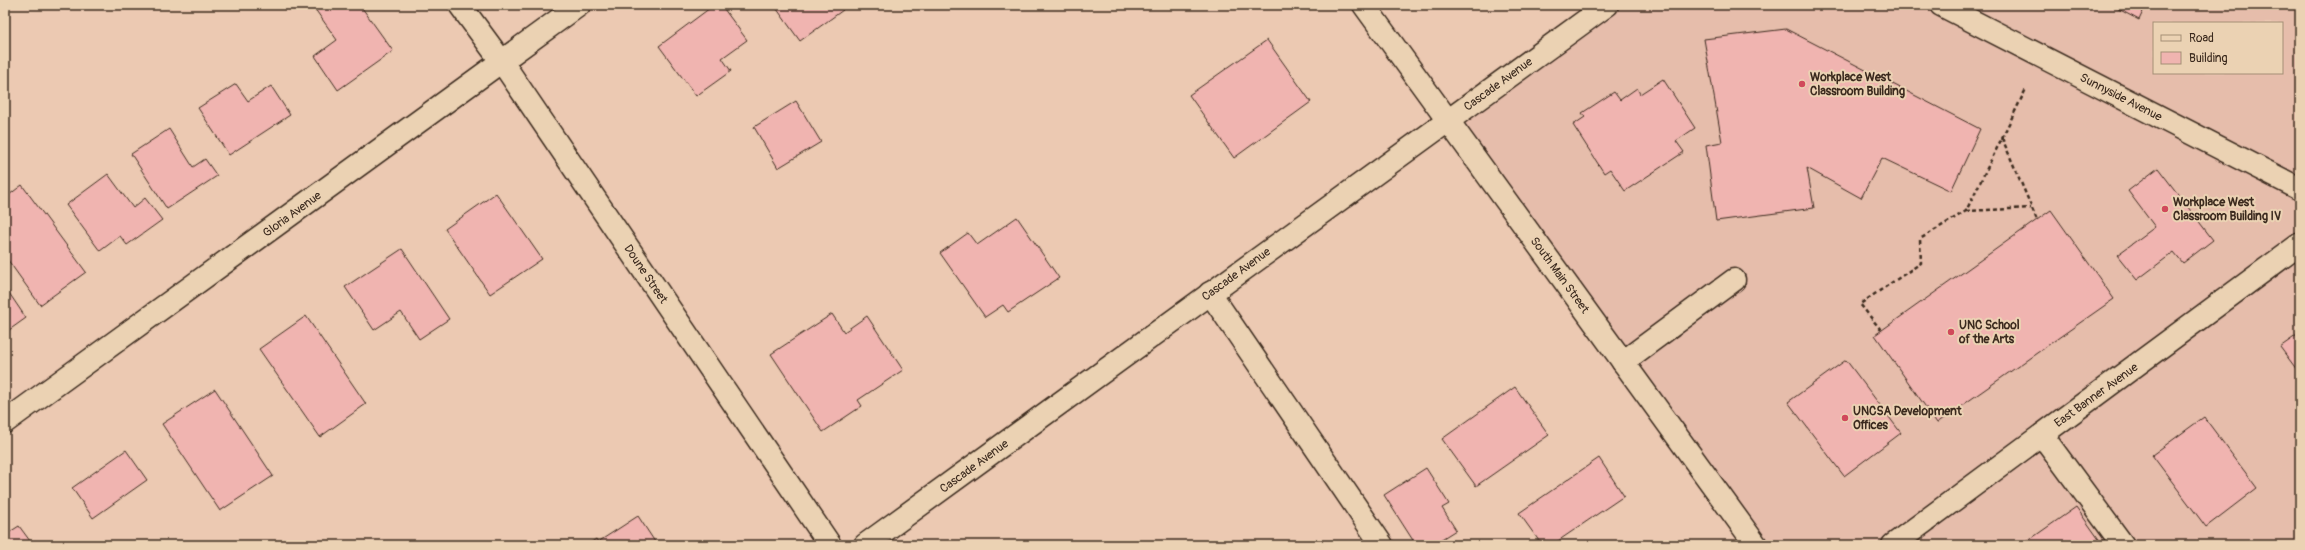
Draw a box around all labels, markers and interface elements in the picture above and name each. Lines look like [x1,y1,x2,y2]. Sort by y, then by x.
legend [2153,22,2283,74]
text: Road [2189,31,2214,46]
text: Building [2189,51,2228,66]
street label: Cascade Avenue [1461,54,1536,114]
place label: Workplace West Classroom Building [1810,70,1905,99]
street label: Sunnyside Avenue [2077,70,2165,125]
marker: Workplace West Classroom Building [1797,79,1807,89]
street label: Gloria Avenue [260,188,325,241]
place label: Workplace West Classroom Building IV [2173,195,2281,224]
marker: Workplace West Classroom Building IV [2160,204,2170,214]
street label: South Main Street [1527,234,1592,317]
street label: Doune Street [620,242,671,307]
street label: Cascade Avenue [1199,244,1274,304]
place label: UNC School of the Arts [1958,318,2020,347]
marker: UNC School of the Arts [1946,327,1956,337]
street label: East Banner Avenue [2051,360,2141,431]
place label: UNCSA Development Offices [1853,404,1963,433]
marker: UNCSA Development Offices [1840,413,1850,423]
street label: Cascade Avenue [937,436,1012,496]

